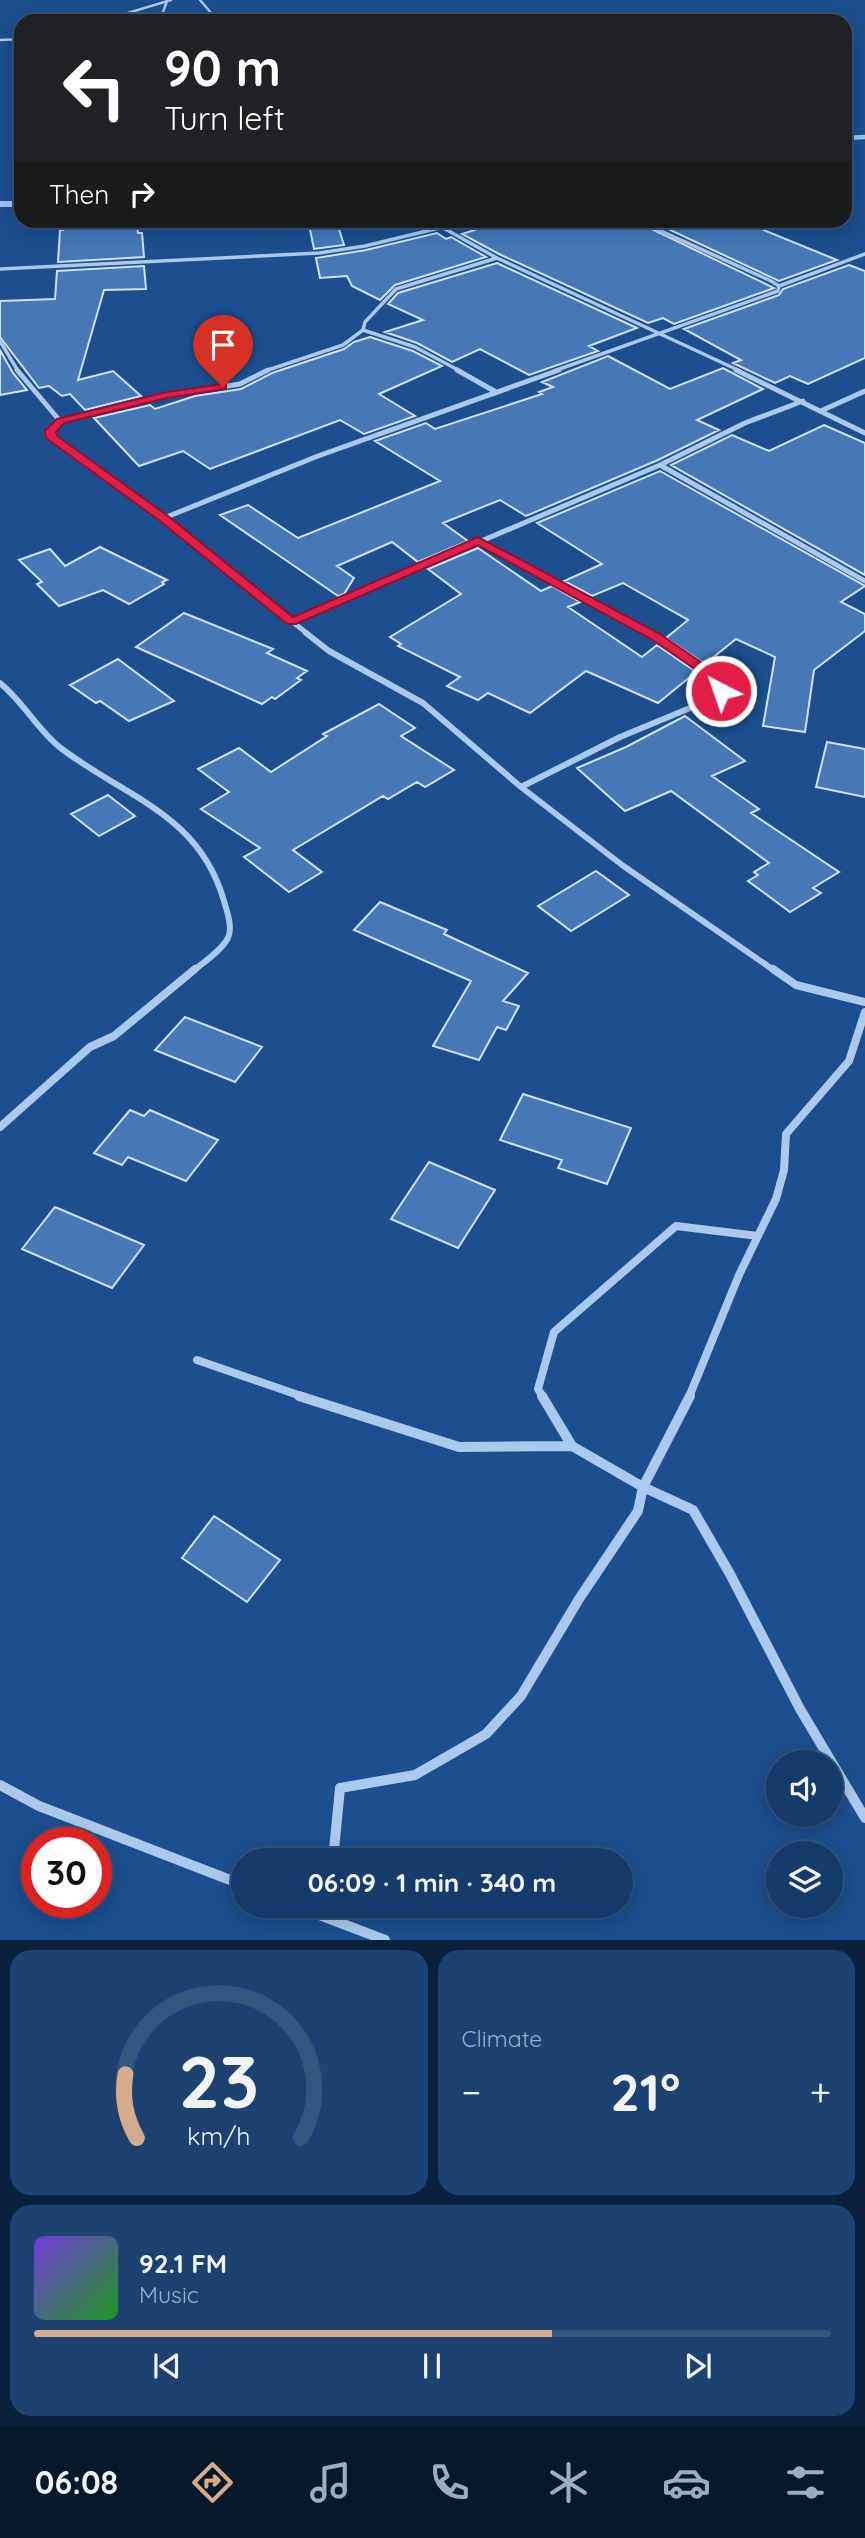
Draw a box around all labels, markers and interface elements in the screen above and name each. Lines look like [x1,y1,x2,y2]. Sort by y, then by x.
text: 90 m [164,37,281,98]
icon: left [49,42,140,133]
text: Turn left [164,98,285,138]
icon: right [123,175,161,213]
text: Then [49,178,109,211]
pin [193,315,253,387]
icon: arrive [204,326,242,364]
position arrow [684,654,758,728]
map controls [766,1750,843,1918]
button: sound [766,1750,843,1827]
speed limit sign: 30 [21,1827,112,1918]
button: layers [766,1841,843,1918]
text: 06:09 · 1 min · 340 m [308,1866,556,1899]
text: Climate [462,2024,542,2053]
text: 23 [178,2036,259,2127]
text: 21° [610,2059,681,2124]
text: − [462,2068,481,2116]
text: + [810,2068,831,2116]
text: km/h [187,2120,250,2151]
text: 92.1 FM [139,2247,227,2280]
text: Music [139,2280,199,2309]
icon: previous [148,2347,186,2385]
icon: pause [413,2347,451,2385]
icon: next [679,2347,717,2385]
icon: directions [188,2458,237,2507]
icon: music [306,2458,355,2507]
icon: phone [425,2458,474,2507]
icon: climate [544,2458,593,2507]
icon: car [662,2458,711,2507]
icon: filters [781,2458,830,2507]
text: 06:08 [35,2462,118,2502]

